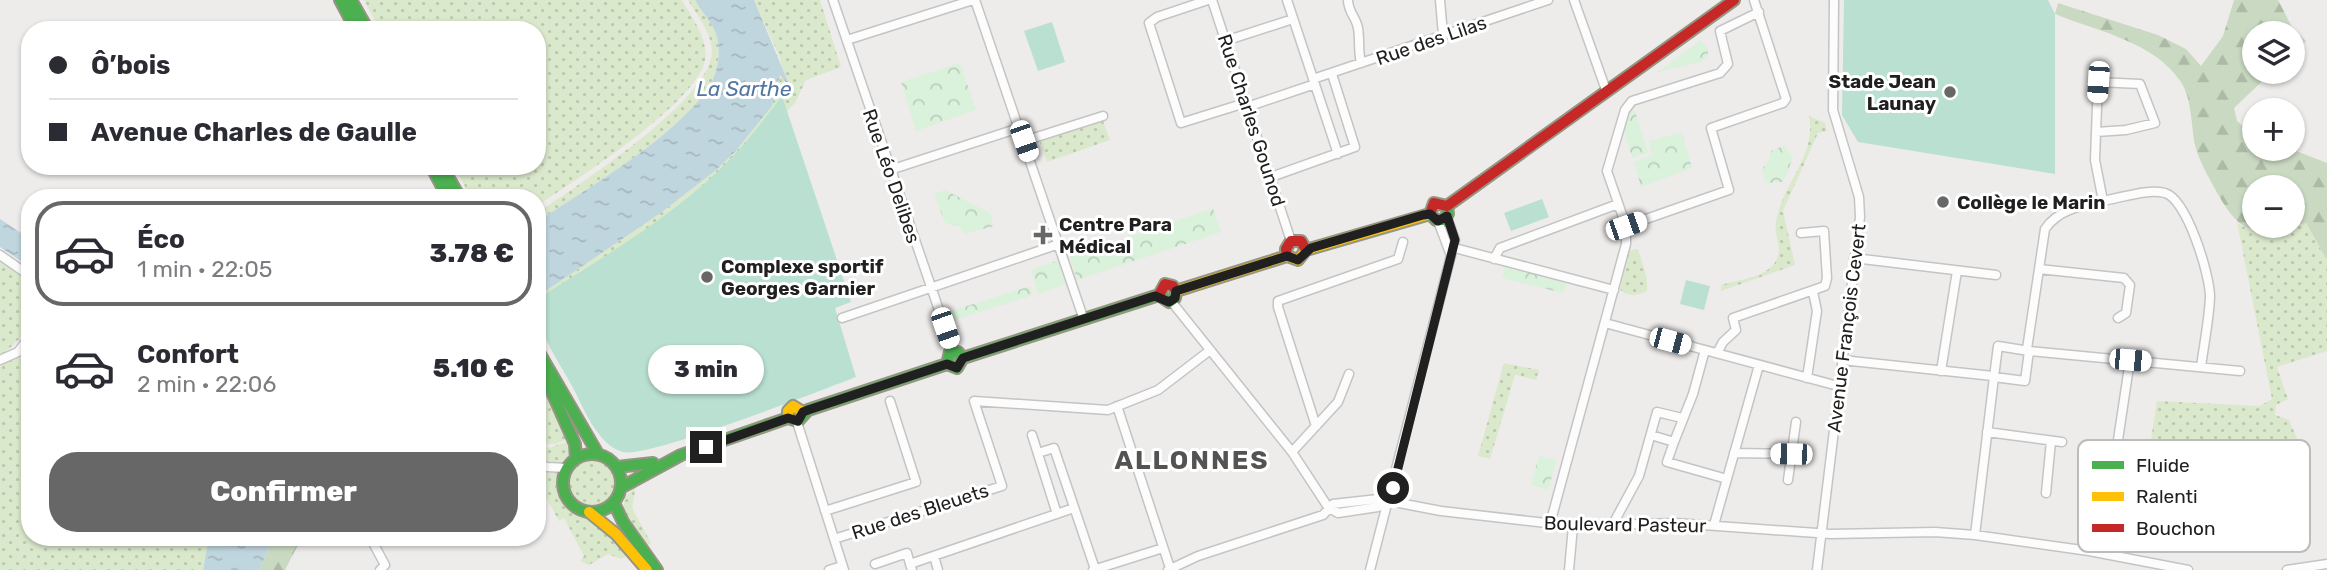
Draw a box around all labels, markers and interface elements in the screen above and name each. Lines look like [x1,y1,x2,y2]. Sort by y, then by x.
street label: Rue des Lilas [1373,11,1490,70]
map controls [2242,21,2305,238]
button: layers [2242,21,2305,84]
street label: Rue Charles Gounod [1213,31,1290,209]
text: Ô’bois [91,50,170,81]
car [2087,60,2110,104]
place label: Stade Jean Launay [1829,70,1937,115]
water label: La Sarthe [696,76,792,101]
marker: Stade Jean Launay [1942,84,1958,100]
button: + [2242,98,2305,161]
street label: Rue Léo Delibes [858,106,925,246]
text: Avenue Charles de Gaulle [91,117,417,148]
car [1008,118,1041,164]
button: − [2242,175,2305,238]
place label: Collège le Marin [1957,191,2105,214]
marker: Collège le Marin [1935,194,1951,210]
car [1603,209,1650,243]
place label: Centre Para Médical [1059,213,1172,258]
icon: car [53,222,116,285]
street label: Avenue François Cevert [1822,222,1871,434]
text: Éco [137,224,185,255]
marker: Centre Para Médical [1033,225,1053,245]
text: 3.78 € [430,238,514,269]
text: 1 min · 22:05 [137,255,272,283]
place label: Complexe sportif Georges Garnier [721,255,884,300]
marker: Complexe sportif Georges Garnier [699,269,715,285]
car [929,305,962,351]
car [1647,325,1694,357]
icon: car [53,337,116,400]
text: Confort [137,339,239,370]
callout: 3 min [648,346,764,394]
car [2109,348,2152,372]
text: 5.10 € [433,353,514,384]
text: 3 min [674,355,738,383]
text: 2 min · 22:06 [137,370,276,398]
route end [690,431,722,463]
legend [2078,440,2310,552]
car [1770,443,1813,465]
district label: ALLONNES [1114,445,1270,476]
button: Confirmer [49,452,518,532]
text: Fluide [2136,454,2190,477]
route start [1377,472,1409,504]
street label: Rue des Bleuets [849,479,992,544]
text: Ralenti [2136,485,2198,508]
street label: Boulevard Pasteur [1544,512,1707,537]
text: Bouchon [2136,517,2216,540]

